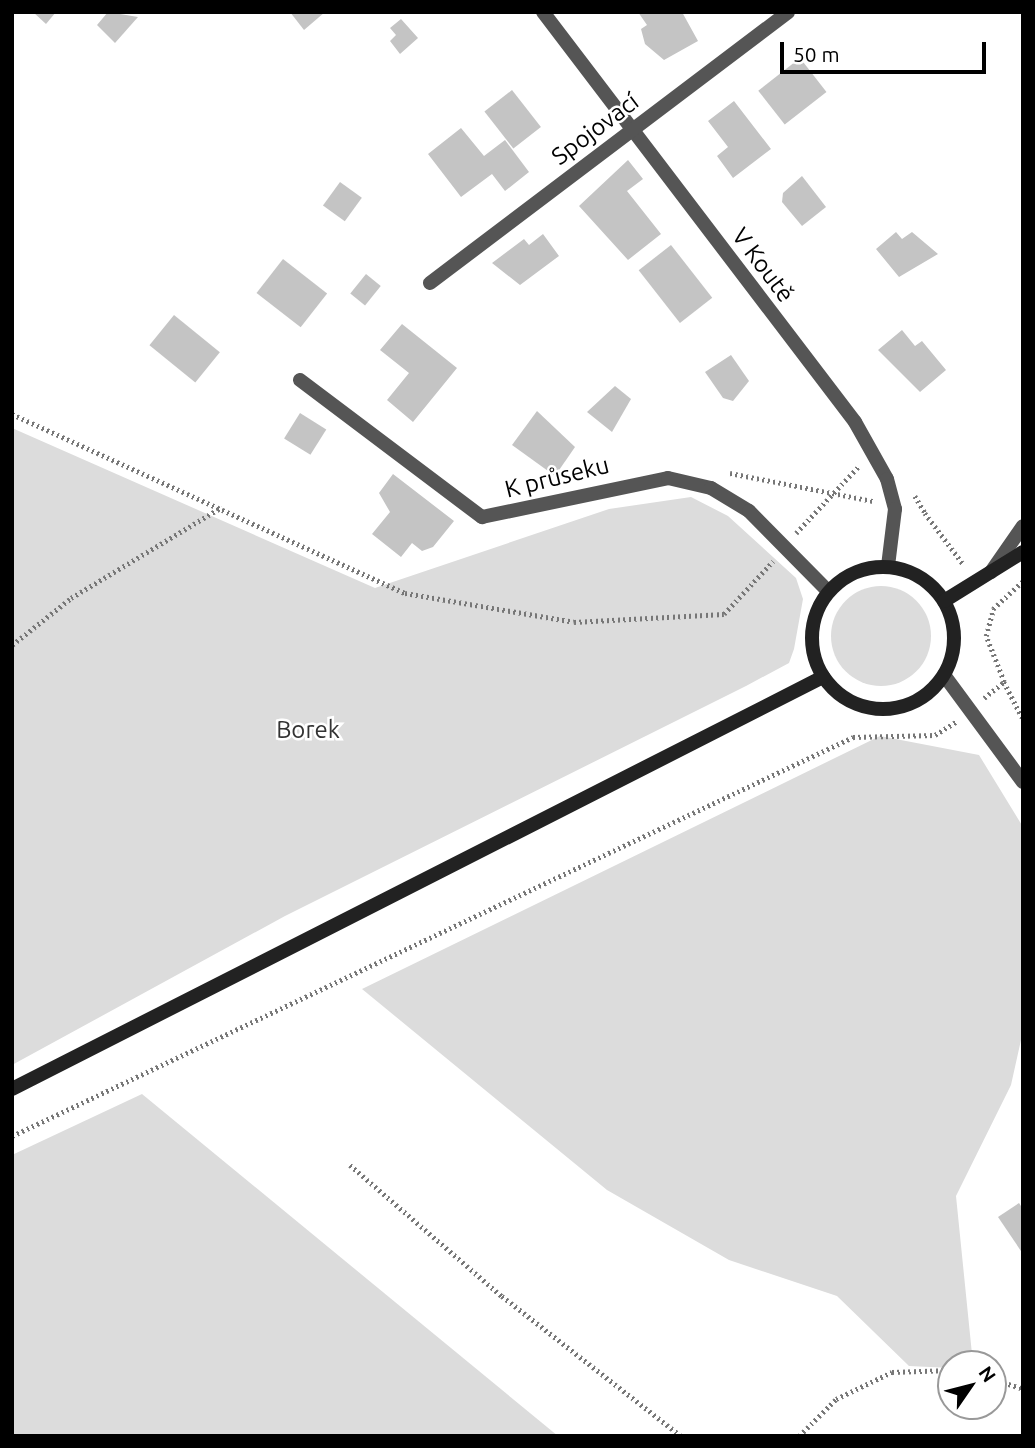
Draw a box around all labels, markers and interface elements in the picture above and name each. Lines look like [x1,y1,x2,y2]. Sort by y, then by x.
scale bar [783,28,990,72]
text: 50 m [793,42,840,66]
street label: Spojovací [546,87,644,171]
street label: V Koutě [726,222,800,308]
street label: K průseku [502,450,612,504]
park label: Borek [276,716,340,744]
north arrow [937,1350,1007,1420]
text: N [974,1362,1001,1386]

